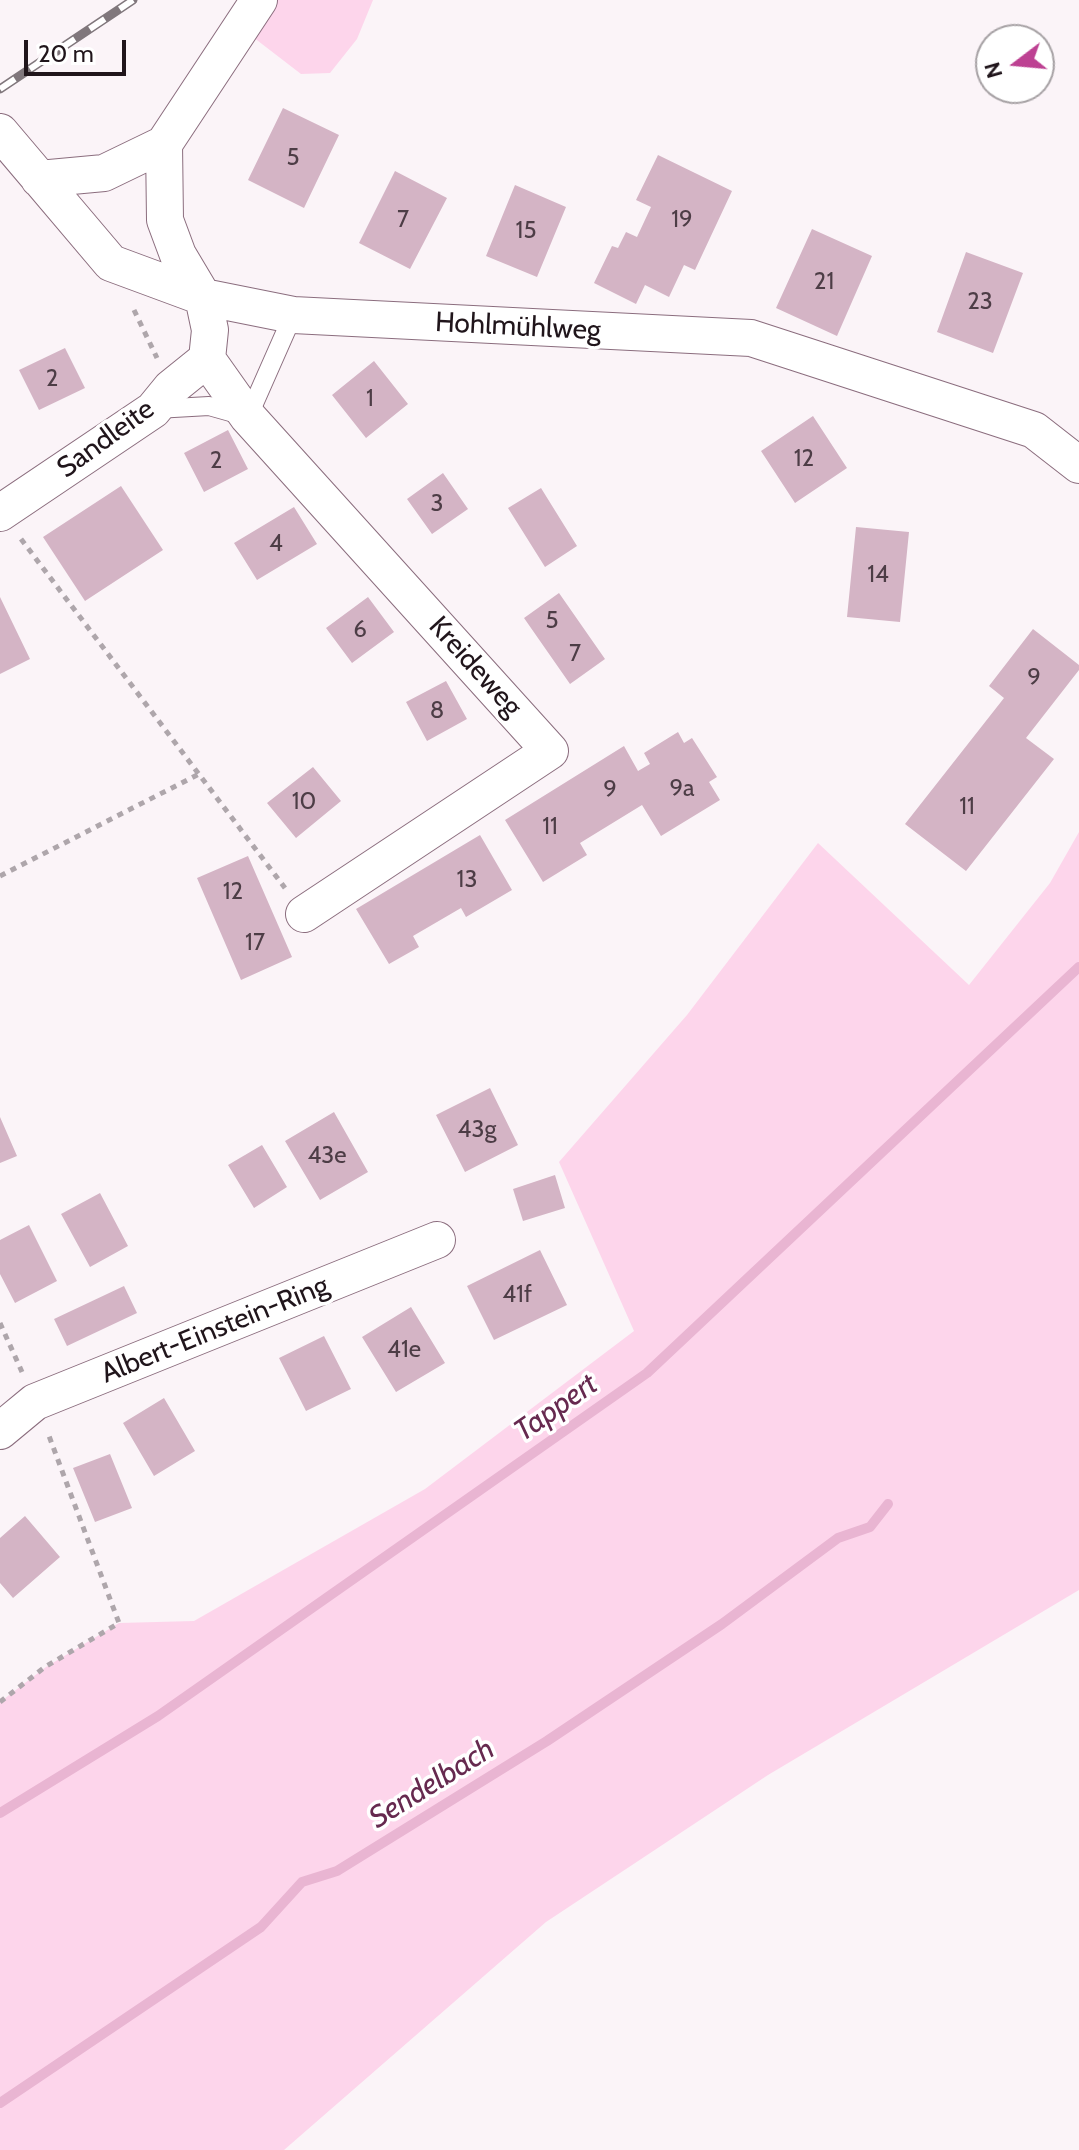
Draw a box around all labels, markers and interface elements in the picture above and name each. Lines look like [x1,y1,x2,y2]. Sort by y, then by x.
scale bar [28,24,130,74]
north arrow [975,24,1055,104]
text: 20 m [38,39,94,68]
text: N [978,59,1008,81]
house number: 5 [287,144,299,172]
house number: 7 [397,206,409,234]
house number: 19 [671,206,693,234]
house number: 15 [516,217,536,245]
house number: 21 [814,268,834,296]
house number: 23 [967,288,993,316]
street label: Hohlmühlweg [434,306,602,348]
house number: 2 [46,365,58,393]
house number: 1 [366,385,374,413]
street label: Sandleite [51,393,161,485]
house number: 12 [794,445,814,473]
house number: 2 [210,447,222,475]
house number: 3 [431,490,443,518]
house number: 4 [269,530,283,558]
house number: 14 [867,561,889,589]
house number: 5 [546,607,558,635]
street label: Kreideweg [421,610,529,724]
house number: 6 [353,616,367,644]
house number: 7 [569,640,581,668]
house number: 9 [1027,664,1041,692]
house number: 8 [430,697,444,725]
house number: 9a [669,775,695,803]
house number: 9 [603,776,617,804]
house number: 10 [292,788,316,816]
house number: 11 [959,793,975,821]
house number: 11 [542,813,558,841]
house number: 13 [457,866,477,894]
house number: 12 [223,878,243,906]
house number: 17 [245,929,265,957]
house number: 43g [458,1116,496,1144]
house number: 43e [307,1142,347,1170]
street label: Albert-Einstein-Ring [96,1269,334,1391]
house number: 41f [502,1281,532,1309]
house number: 41e [387,1336,421,1364]
water label: Tappert [508,1367,604,1449]
water label: Sendelbach [363,1731,501,1837]

